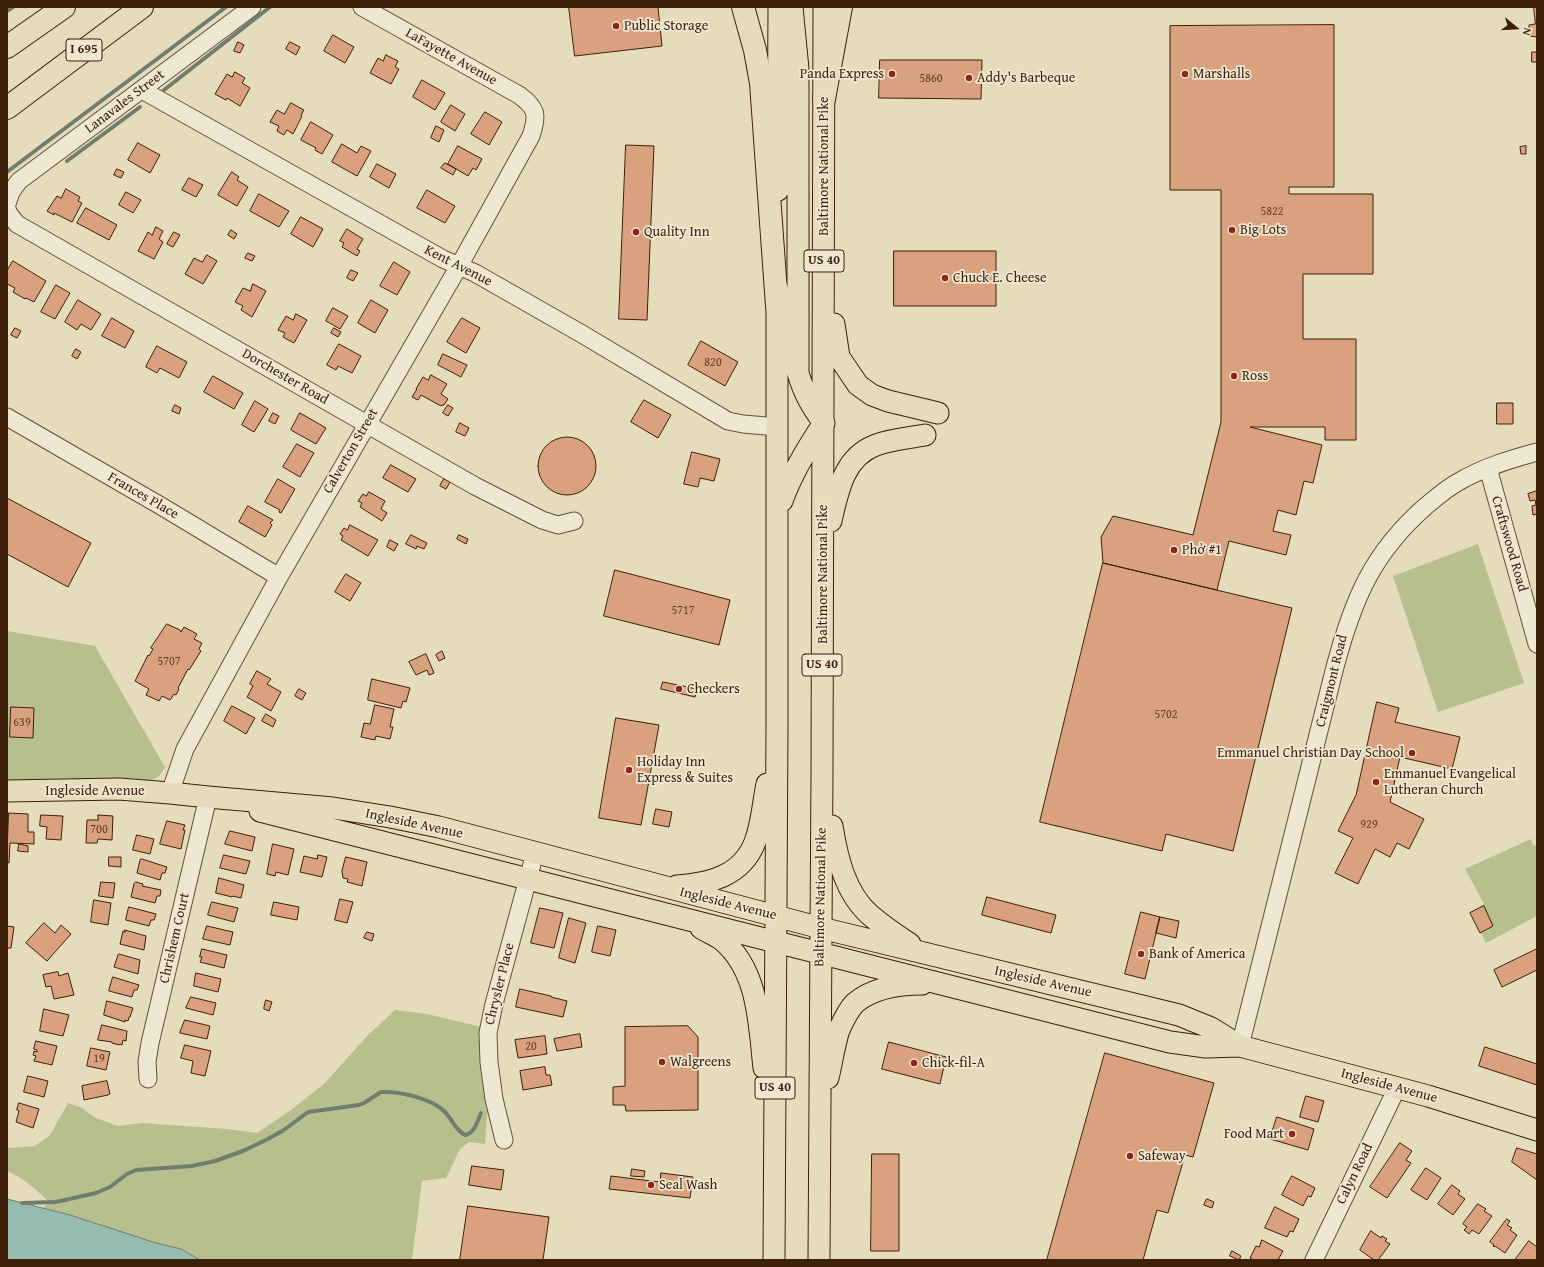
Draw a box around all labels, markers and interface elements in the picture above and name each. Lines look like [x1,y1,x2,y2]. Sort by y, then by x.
north arrow [1496,8,1536,48]
place label: Public Storage [624,18,708,34]
marker: Public Storage [611,21,621,31]
street label: LaFayette Avenue [402,25,500,89]
text: N [1519,26,1536,38]
road number: I 695 [66,39,102,61]
place label: Panda Express [800,66,884,82]
place label: Marshalls [1193,66,1250,82]
street label: Lanavales Street [82,67,168,137]
marker: Panda Express [887,69,897,79]
marker: Marshalls [1180,69,1190,79]
place label: Addy's Barbeque [977,70,1075,86]
house number: 5860 [919,72,943,86]
marker: Addy's Barbeque [964,73,974,83]
street label: Baltimore National Pike [816,96,832,236]
house number: 5822 [1260,205,1284,219]
place label: Big Lots [1240,222,1286,238]
place label: Quality Inn [644,224,710,240]
marker: Big Lots [1227,225,1237,235]
marker: Quality Inn [631,227,641,237]
street label: Kent Avenue [421,242,495,290]
road number: US 40 [804,250,844,272]
place label: Chuck E. Cheese [953,270,1047,286]
marker: Chuck E. Cheese [940,273,950,283]
street label: Dorchester Road [239,346,331,408]
house number: 820 [704,356,722,370]
place label: Ross [1242,368,1268,384]
marker: Ross [1229,371,1239,381]
street label: Calverton Street [320,405,382,497]
street label: Frances Place [105,469,181,523]
street label: Craftswood Road [1487,494,1531,594]
street label: Baltimore National Pike [815,504,831,644]
place label: Phở #1 [1182,542,1222,558]
marker: Phở #1 [1169,545,1179,555]
house number: 5717 [671,604,695,618]
street label: Craigmont Road [1312,633,1352,729]
road number: US 40 [802,654,842,676]
house number: 5707 [157,655,181,669]
place label: Checkers [687,681,740,697]
marker: Checkers [674,684,684,694]
house number: 5702 [1154,708,1178,722]
house number: 639 [13,716,31,730]
place label: Emmanuel Christian Day School [1217,745,1404,761]
marker: Emmanuel Christian Day School [1407,748,1417,758]
place label: Holiday Inn Express & Suites [637,754,733,786]
marker: Holiday Inn Express & Suites [624,765,634,775]
place label: Emmanuel Evangelical Lutheran Church [1384,766,1516,798]
marker: Emmanuel Evangelical Lutheran Church [1371,777,1381,787]
street label: Ingleside Avenue [45,783,145,799]
street label: Ingleside Avenue [364,805,464,843]
house number: 929 [1360,818,1378,832]
house number: 700 [90,823,108,837]
street label: Baltimore National Pike [811,827,831,967]
street label: Ingleside Avenue [678,884,778,924]
street label: Chrishem Court [156,891,194,985]
street label: Chrysler Place [482,941,518,1027]
place label: Bank of America [1149,946,1245,962]
marker: Bank of America [1136,949,1146,959]
street label: Ingleside Avenue [993,963,1093,1001]
house number: 20 [525,1040,537,1054]
house number: 19 [93,1052,105,1066]
place label: Walgreens [670,1054,731,1070]
place label: Chick-fil-A [922,1055,985,1071]
marker: Walgreens [657,1057,667,1067]
marker: Chick-fil-A [909,1058,919,1068]
street label: Ingleside Avenue [1339,1065,1439,1107]
road number: US 40 [755,1077,795,1099]
place label: Food Mart [1224,1126,1284,1142]
marker: Food Mart [1287,1129,1297,1139]
street label: Calyn Road [1333,1141,1377,1207]
place label: Safeway [1138,1148,1186,1164]
marker: Safeway [1125,1151,1135,1161]
place label: Seal Wash [659,1177,717,1193]
marker: Seal Wash [646,1180,656,1190]

